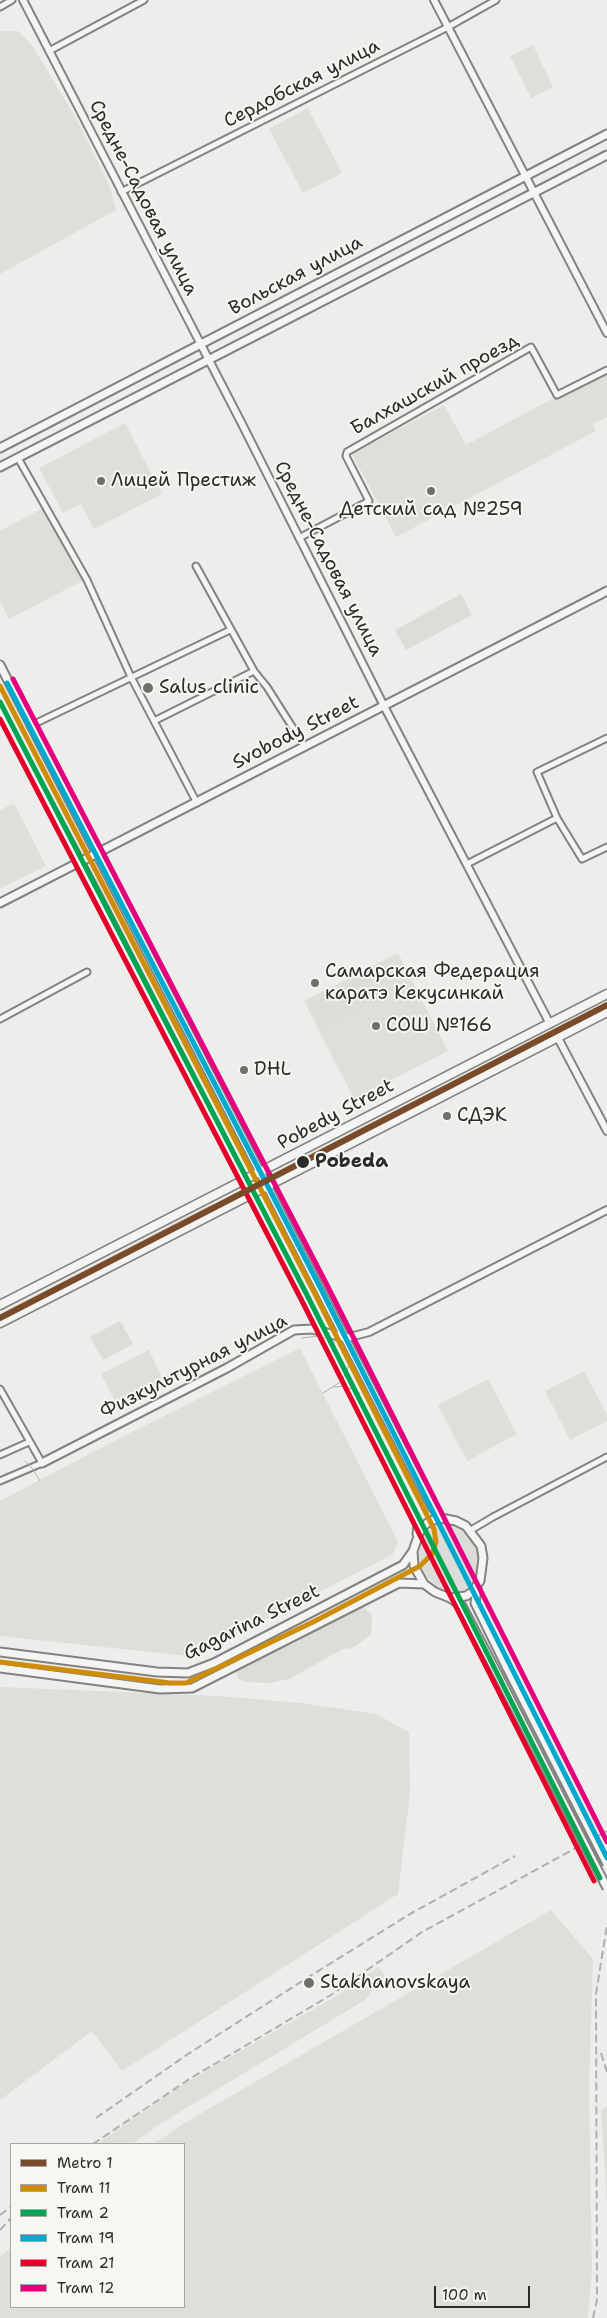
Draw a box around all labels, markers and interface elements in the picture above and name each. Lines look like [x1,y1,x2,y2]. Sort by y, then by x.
street label: Сердобская улица [220,35,384,133]
street label: Средне-Садовая улица [84,97,202,299]
street label: Вольская улица [225,231,367,321]
street label: Балхашский проезд [347,329,523,441]
street label: Средне-Садовая улица [269,458,387,660]
place label: Лицей Престиж [111,470,256,492]
marker: Лицей Престиж [95,475,107,487]
marker: Детский сад №259 [425,485,437,497]
place label: Детский сад №259 [339,499,523,521]
place label: Salus clinic [159,677,259,699]
marker: Salus clinic [141,681,155,695]
street label: Svobody Street [229,691,363,775]
place label: Самарская Федерация каратэ Кекусинкай [325,961,540,1005]
marker: Самарская Федерация каратэ Кекусинкай [309,977,321,989]
place label: СОШ №166 [386,1015,492,1037]
marker: СОШ №166 [370,1020,382,1032]
place label: DHL [254,1059,291,1081]
marker: DHL [238,1064,250,1076]
street label: Pobedy Street [274,1075,398,1155]
place label: СДЭК [457,1105,507,1127]
marker: СДЭК [441,1110,453,1122]
place label: Pobeda [315,1151,388,1173]
marker: Pobeda [295,1154,311,1170]
street label: Физкультурная улица [97,1310,291,1424]
street label: Gagarina Street [180,1580,324,1666]
place label: Stakhanovskaya [320,1972,470,1994]
marker: Stakhanovskaya [302,1976,316,1990]
legend [10,2143,185,2308]
text: Metro 1 [57,2153,113,2173]
text: Tram 11 [57,2178,110,2198]
text: Tram 2 [57,2203,109,2223]
text: Tram 19 [57,2228,115,2248]
text: Tram 21 [57,2253,114,2273]
scale bar [437,2276,533,2308]
text: Tram 12 [57,2278,114,2298]
text: 100 m [442,2285,487,2305]

